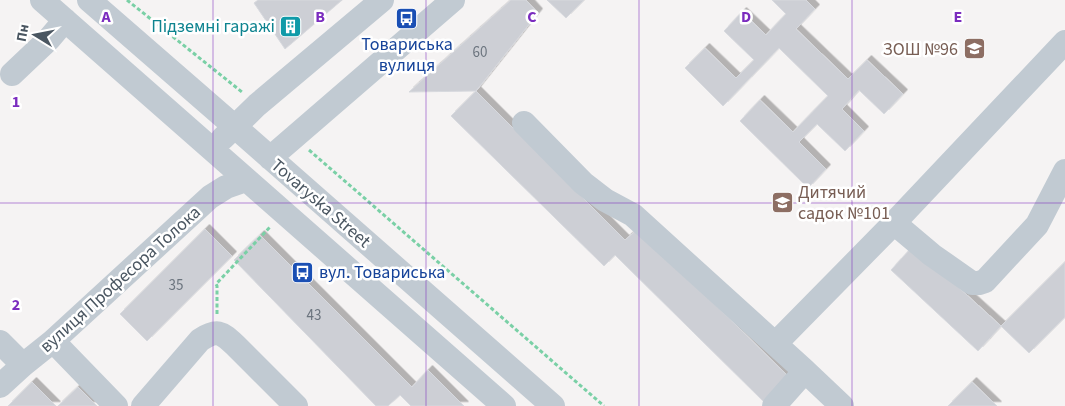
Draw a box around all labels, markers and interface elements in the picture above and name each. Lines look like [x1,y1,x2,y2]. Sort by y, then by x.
text: A [100,6,111,28]
text: B [315,6,325,28]
text: C [527,6,537,28]
text: D [741,6,751,28]
text: E [954,6,962,28]
bus stop icon: Товариська вулиця [395,7,419,31]
north arrow [10,10,60,60]
place label: Підземні гаражі [151,14,275,39]
building icon: Підземні гаражі [279,14,303,38]
text: Пн [12,23,35,43]
place label: Товариська вулиця [361,32,453,78]
place label: ЗОШ №96 [883,37,958,62]
school or university icon: ЗОШ №96 [962,37,986,61]
house number: 60 [473,42,487,63]
text: 1 [12,91,20,113]
street label: Tovaryska Street [266,153,376,254]
place label: Дитячий садок №101 [798,180,890,226]
school or university icon: Дитячий садок №101 [770,190,794,214]
street label: вулиця Професора Толока [34,200,206,359]
bus stop icon: вул. Товариська [291,260,315,284]
place label: вул. Товариська [319,260,445,285]
house number: 35 [169,275,183,296]
text: 2 [12,294,20,316]
house number: 43 [307,305,321,326]

